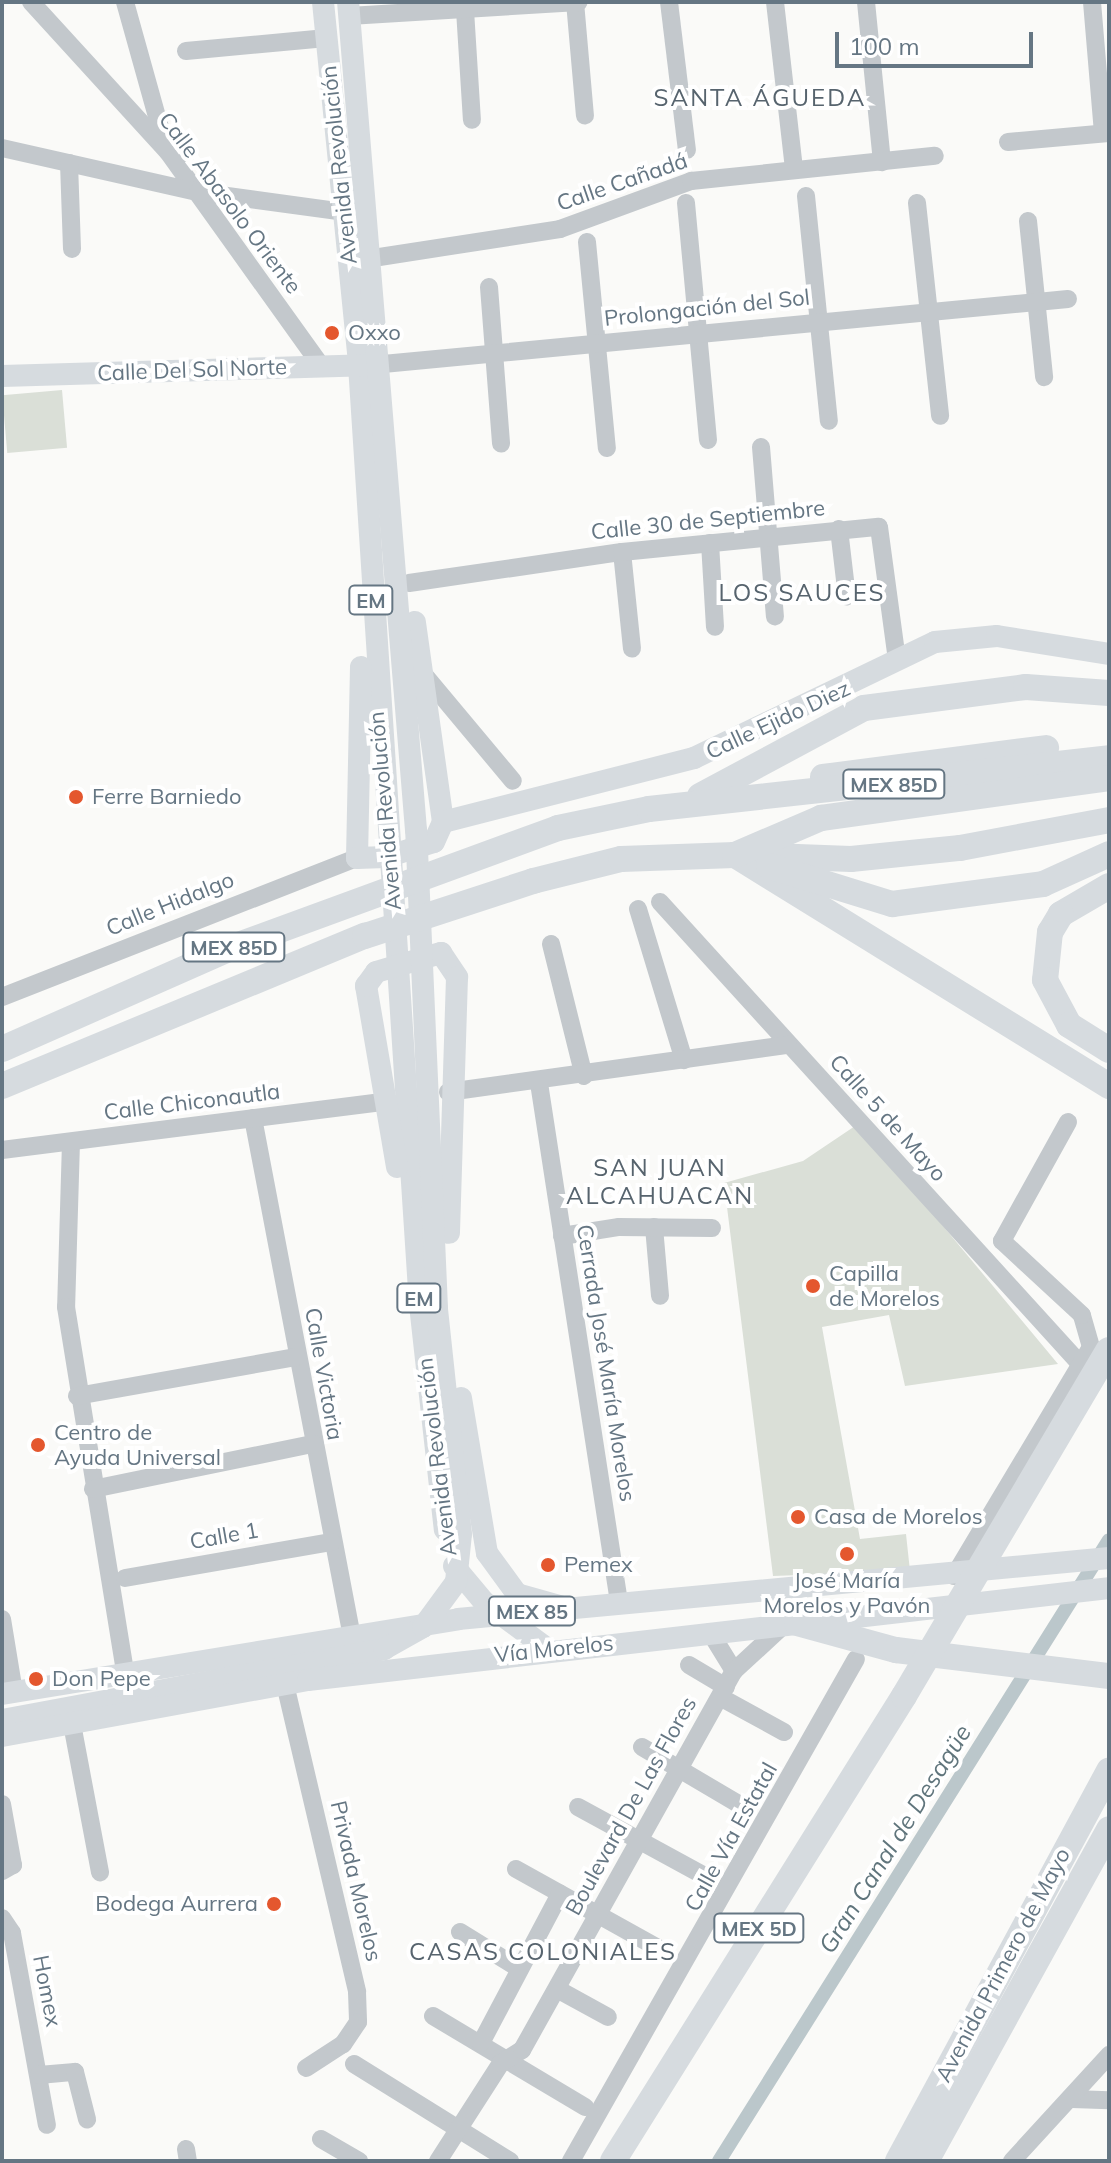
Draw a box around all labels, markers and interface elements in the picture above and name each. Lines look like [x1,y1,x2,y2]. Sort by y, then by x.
scale bar [839,16,1037,66]
text: 100 m [849,31,920,61]
street label: Avenida Revolución [315,64,363,266]
district label: SANTA ÁGUEDA [654,84,866,112]
street label: Calle Abasolo Oriente [153,107,307,299]
street label: Calle Cañadá [553,147,691,217]
street label: Prolongación del Sol [603,284,811,332]
place label: Oxxo [348,320,401,346]
marker: Oxxo [323,324,341,342]
street label: Calle Del Sol Norte [97,353,287,387]
street label: Calle 30 de Septiembre [590,495,826,545]
district label: LOS SAUCES [718,579,886,607]
road number: EM [347,584,395,616]
street label: Calle Ejido Diez [702,675,854,765]
street label: Avenida Revolución [363,710,407,912]
road number: MEX 85D [842,768,946,800]
place label: Ferre Barniedo [92,784,241,810]
marker: Ferre Barniedo [67,788,85,806]
street label: Calle Hidalgo [102,866,238,942]
road number: MEX 85D [182,931,286,963]
street label: Calle 5 de Mayo [824,1049,952,1187]
street label: Calle Chiconautla [102,1078,282,1126]
district label: SAN JUAN ALCAHUACAN [566,1154,754,1210]
street label: Cerrada José María Morelos [571,1223,641,1503]
place label: Capilla de Morelos [829,1260,940,1312]
marker: Capilla de Morelos [804,1277,822,1295]
road number: EM [395,1282,443,1314]
street label: Calle Victoria [299,1306,349,1442]
street label: Avenida Revolución [412,1356,462,1558]
place label: Centro de Ayuda Universal [54,1419,221,1470]
marker: Centro de Ayuda Universal [29,1436,47,1454]
place label: Casa de Morelos [814,1504,983,1530]
marker: Casa de Morelos [789,1508,807,1526]
street label: Calle 1 [188,1517,260,1555]
marker: José María Morelos y Pavón [838,1545,856,1563]
place label: Pemex [564,1552,633,1578]
marker: Pemex [539,1556,557,1574]
place label: José María Morelos y Pavón [764,1567,930,1618]
road number: MEX 85 [486,1595,578,1627]
street label: Vía Morelos [493,1630,615,1668]
place label: Don Pepe [52,1666,151,1692]
marker: Don Pepe [27,1670,45,1688]
street label: Boulevard De Las Flores [560,1692,702,1920]
water label: Gran Canal de Desagüe [813,1719,977,1959]
street label: Calle Vía Estatal [679,1758,783,1916]
street label: Privada Morelos [325,1798,387,1964]
street label: Avenida Primero de Mayo [930,1844,1076,2086]
place label: Bodega Aurrera [95,1891,258,1917]
marker: Bodega Aurrera [265,1895,283,1913]
road number: MEX 5D [713,1912,805,1944]
district label: CASAS COLONIALES [409,1938,677,1966]
street label: Homex [27,1953,67,2029]

